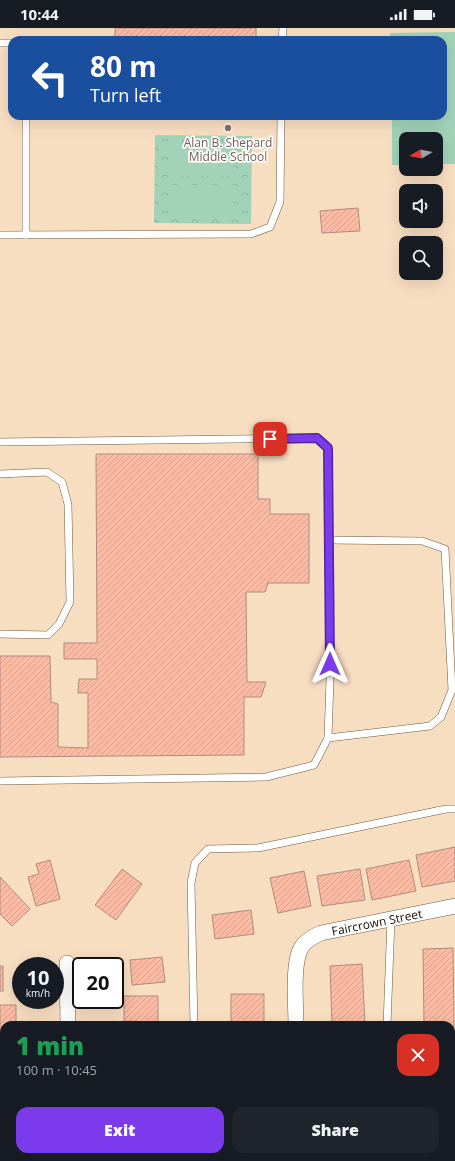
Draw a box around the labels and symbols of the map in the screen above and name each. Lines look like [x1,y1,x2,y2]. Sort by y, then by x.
marker: Alan B. Shepard Middle School [223,123,233,133]
north arrow [399,132,443,176]
place label: Alan B. Shepard Middle School [184,134,272,165]
pin [253,422,287,456]
position arrow [309,643,351,685]
street label: Faircrown Street [330,904,424,939]
speed limit sign: 20 [72,957,124,1009]

